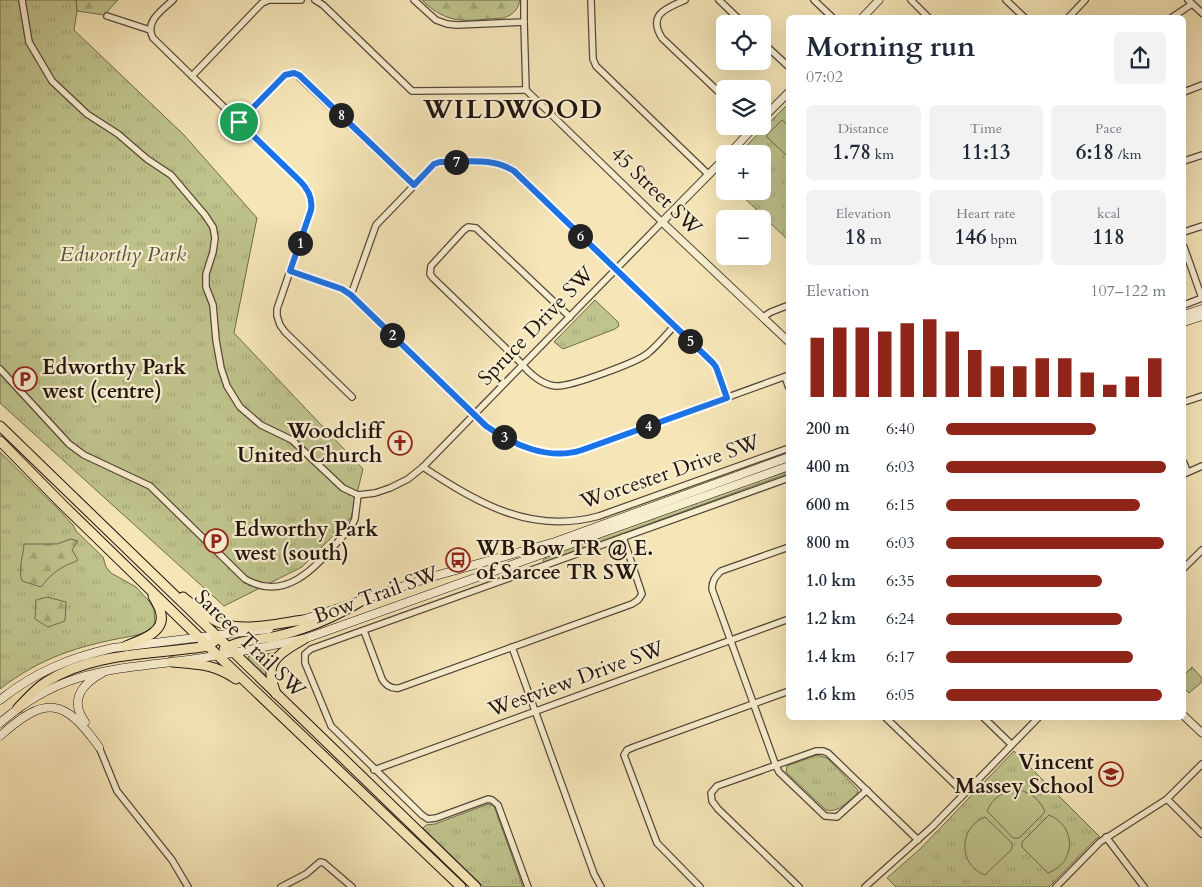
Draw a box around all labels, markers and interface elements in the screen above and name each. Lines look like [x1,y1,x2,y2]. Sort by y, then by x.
map controls [716,15,771,265]
button: locate [716,15,771,70]
text: Morning run [806,28,975,66]
button: share [1114,32,1166,84]
text: 07:02 [806,66,843,88]
button: layers [716,80,771,135]
district label: WILDWOOD [422,92,603,127]
pin [218,101,260,143]
pin: 8 [328,102,354,128]
text: 8 [338,106,345,125]
icon: arrive [225,108,253,136]
text: Distance [838,119,889,138]
text: Time [970,119,1002,138]
text: Pace [1095,119,1122,138]
text: 1.78 [833,138,871,167]
text: 11:13 [961,138,1011,167]
text: 6:18 [1076,138,1114,167]
street label: 45 Street SW [604,140,709,243]
button: + [716,145,771,200]
text: km [871,145,894,164]
text: /km [1114,145,1142,164]
pin: 7 [444,150,468,174]
text: 7 [453,153,460,172]
text: Elevation [836,204,891,223]
text: Heart rate [956,204,1016,223]
text: kcal [1097,204,1120,223]
button: − [716,210,771,265]
text: 18 [845,223,866,252]
text: 146 [955,223,987,252]
text: 118 [1093,223,1125,252]
pin: 6 [568,224,592,248]
text: 6 [577,227,584,246]
pin: 1 [288,230,312,256]
text: m [866,230,882,249]
text: bpm [987,230,1017,249]
text: 1 [297,234,304,253]
park label: Edworthy Park [60,240,187,269]
street label: Spruce Drive SW [471,259,601,392]
text: Elevation [806,280,870,302]
text: 107–122 m [1090,280,1166,302]
pin: 2 [380,322,404,348]
text: 2 [389,326,396,345]
pin: 5 [678,328,702,354]
text: 5 [687,332,694,351]
place label: Edworthy Park west (centre) [42,353,186,406]
parking icon: Edworthy Park west (centre) [12,366,38,392]
pin: 4 [636,414,660,438]
place label: Woodcliff United Church [237,417,386,470]
text: 4 [645,417,652,436]
text: 200 m [806,418,850,440]
text: 6:40 [886,418,915,440]
pin: 3 [492,424,516,450]
street label: Worcester Drive SW [575,427,764,517]
text: 3 [501,428,508,447]
church icon: Woodcliff United Church [387,430,413,456]
text: 400 m [806,456,850,478]
text: 6:03 [886,456,915,478]
text: 600 m [806,494,850,516]
text: 6:15 [886,494,915,516]
place label: Edworthy Park west (south) [234,515,378,568]
parking icon: Edworthy Park west (south) [203,528,229,554]
text: 800 m [806,532,850,554]
text: 6:03 [886,532,915,554]
place label: WB Bow TR @ E. of Sarcee TR SW [475,534,653,587]
bus stop icon: WB Bow TR @ E. of Sarcee TR SW [445,547,471,573]
street label: Bow Trail SW [310,559,443,631]
text: 1.0 km [806,570,856,592]
text: 6:35 [886,570,915,592]
street label: Sarcee Trail SW [188,583,313,705]
text: 1.2 km [806,608,856,630]
text: 6:24 [886,608,915,630]
street label: Westview Drive SW [483,633,669,725]
text: 1.4 km [806,646,856,668]
text: 6:17 [886,646,915,668]
text: 1.6 km [806,684,856,706]
text: 6:05 [886,684,915,706]
place label: Vincent Massey School [955,748,1095,801]
school or university icon: Vincent Massey School [1098,761,1124,787]

